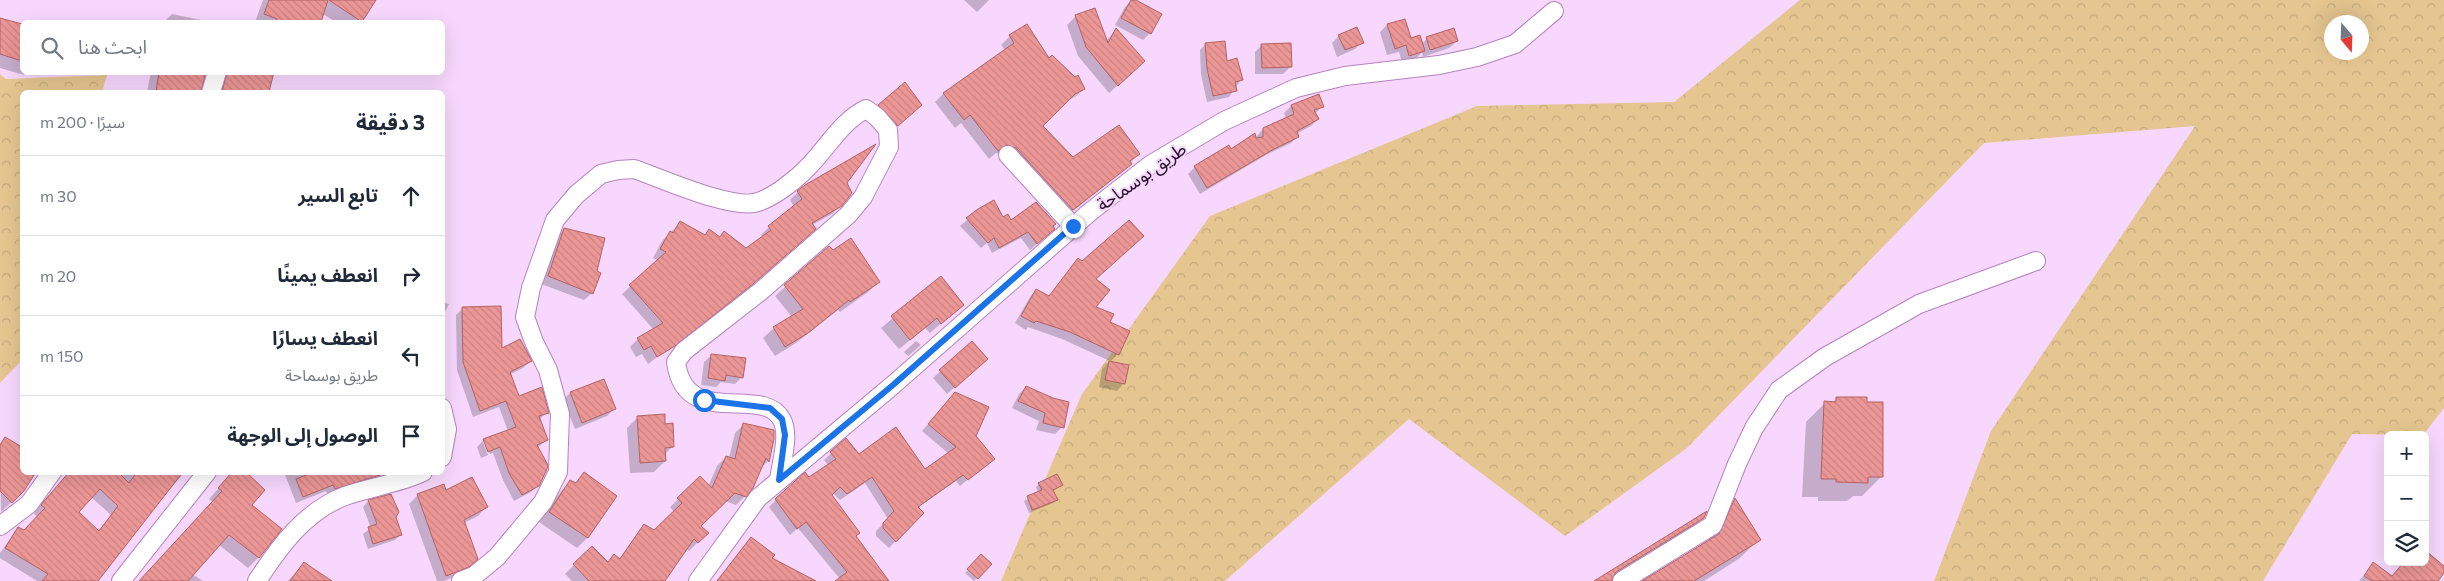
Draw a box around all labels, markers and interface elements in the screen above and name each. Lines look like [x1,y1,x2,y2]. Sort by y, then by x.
north arrow [2324,15,2369,60]
search box [20,20,445,75]
icon: search [38,34,66,62]
text: ابحث هنا [78,35,147,58]
text: 3 دقيقة [356,109,425,134]
text: سيرًا · 200 m [40,112,125,131]
street label: طريق بوسماحة [1092,137,1191,216]
icon: ahead [397,182,425,210]
text: تابع السير [298,183,378,206]
text: 30 m [40,186,77,205]
route end [1062,215,1085,238]
icon: right [397,262,425,290]
text: انعطف يمينًا [277,263,378,286]
text: 20 m [40,266,76,285]
text: انعطف يسارًا [272,326,378,349]
icon: left [397,342,425,370]
text: 150 m [40,346,84,365]
text: طريق بوسماحة [285,365,378,384]
route start [693,389,716,412]
icon: arrive [397,422,425,450]
text: الوصول إلى الوجهة [227,423,378,446]
map controls [2384,431,2429,566]
button: + [2384,431,2429,476]
button: − [2384,476,2429,521]
button: layers [2384,521,2429,566]

